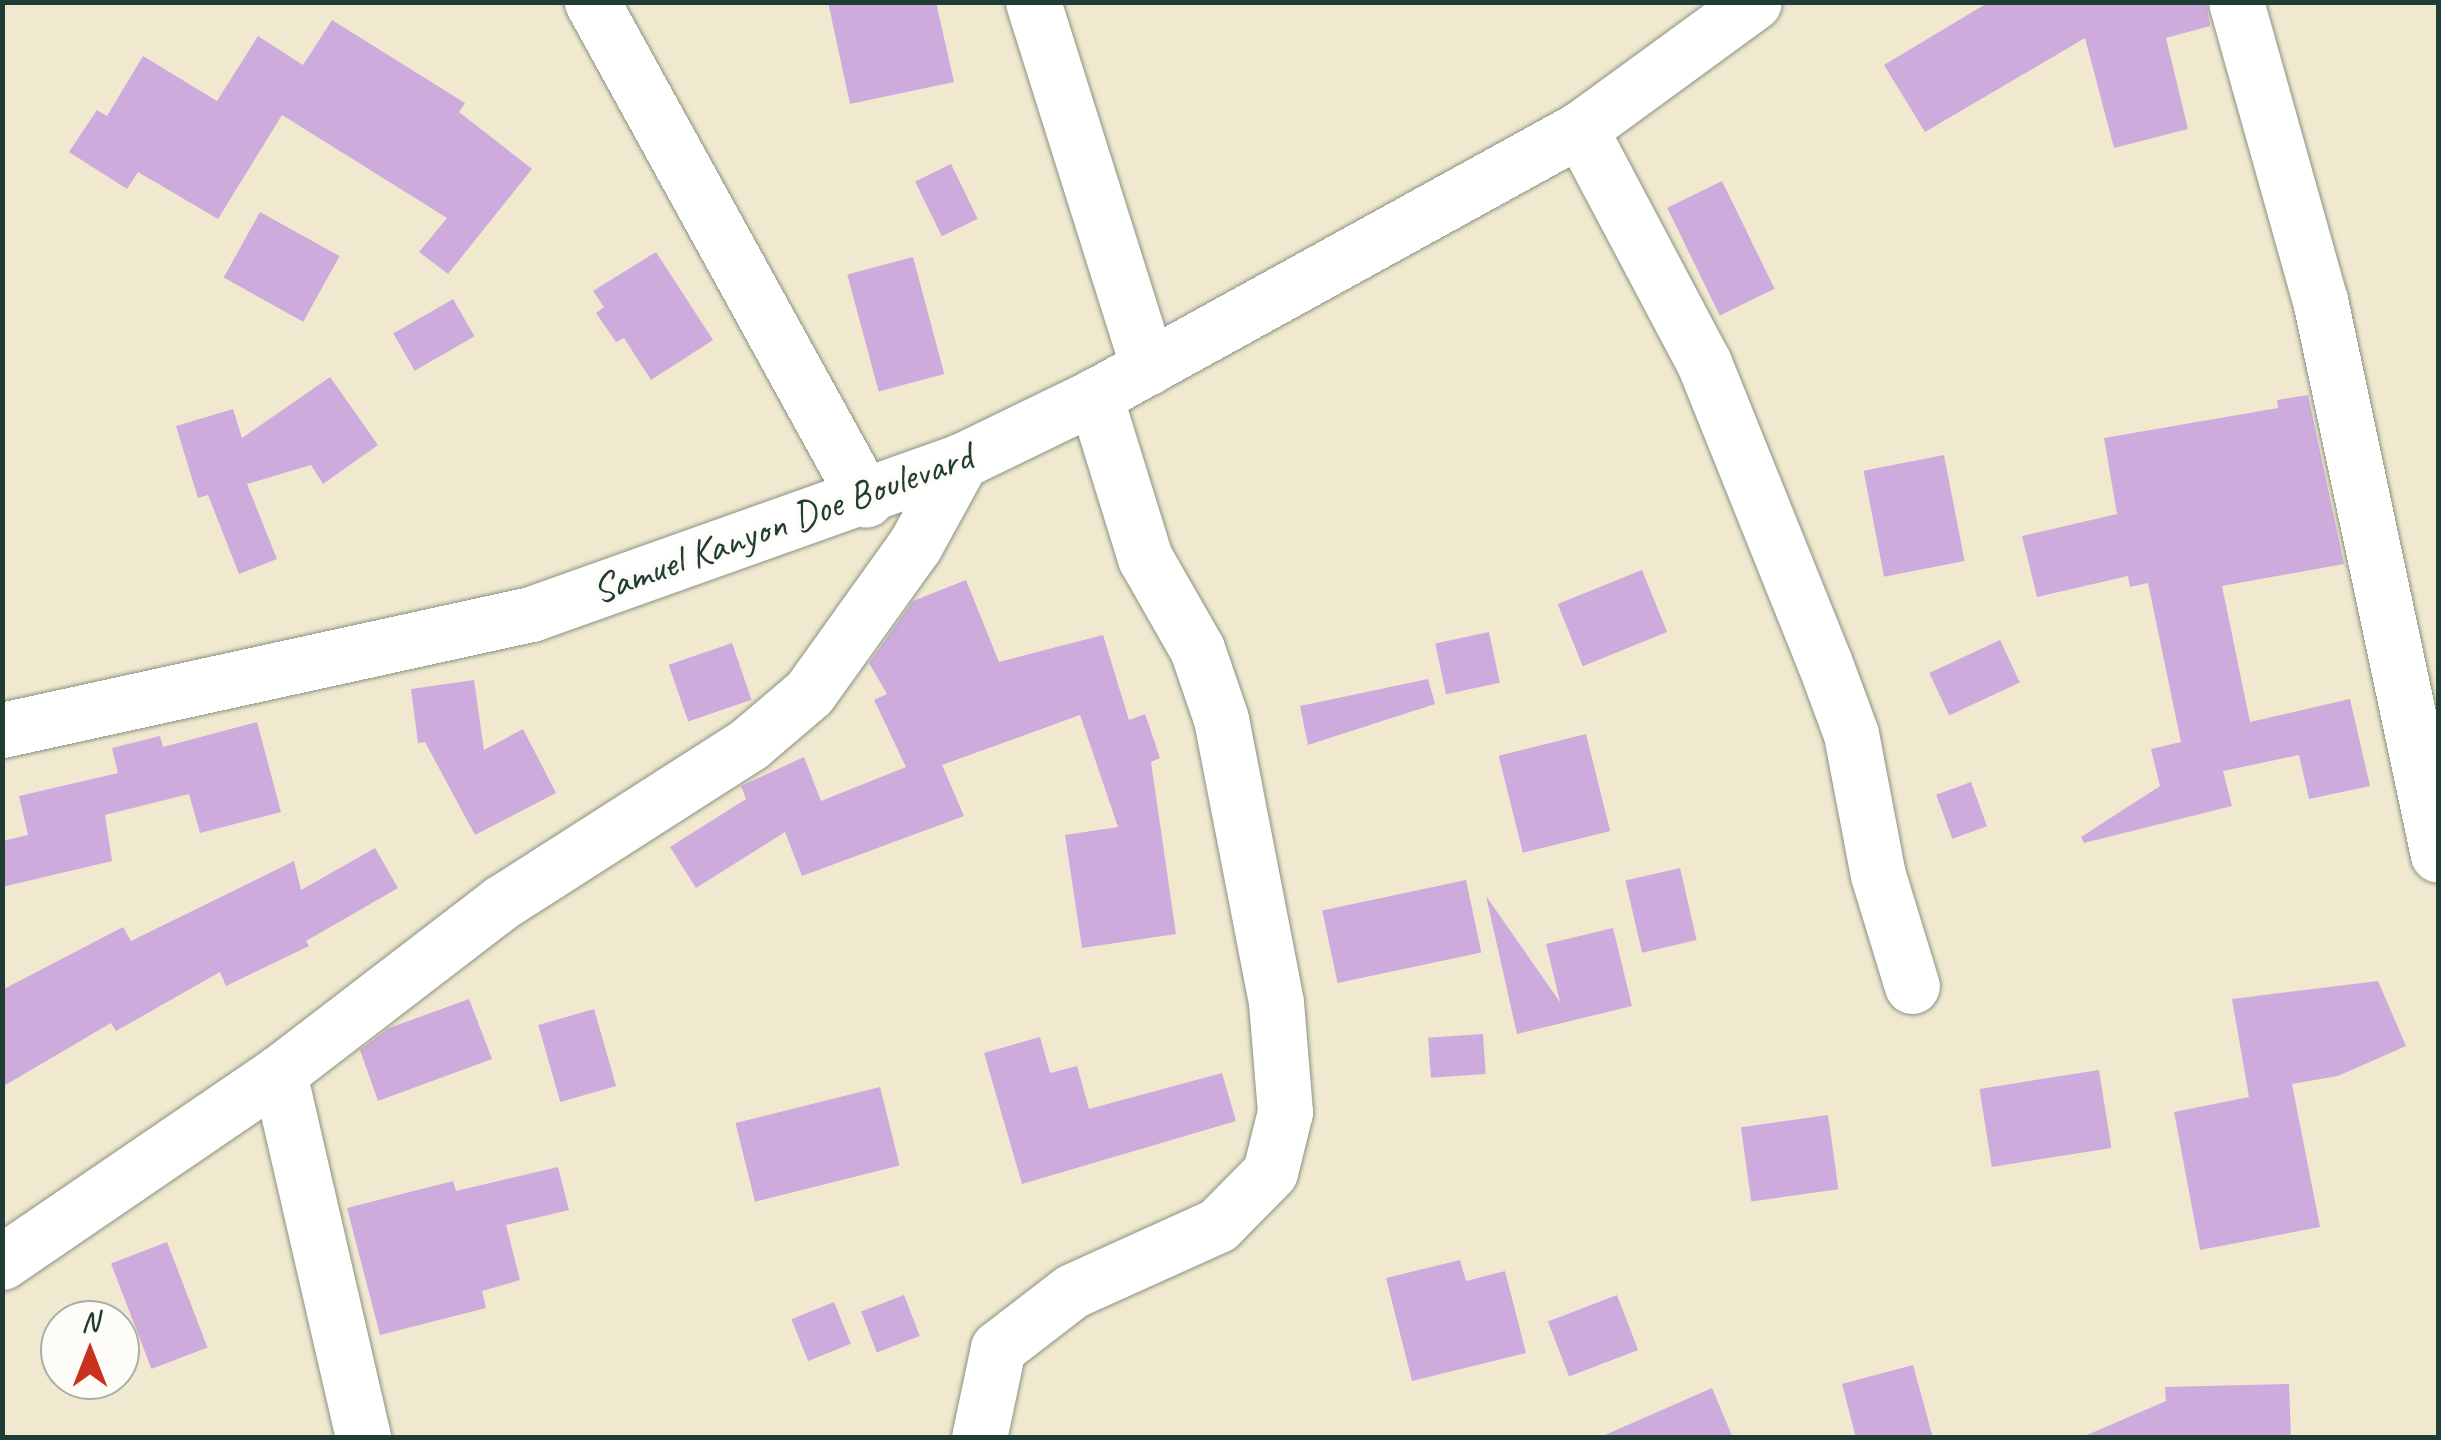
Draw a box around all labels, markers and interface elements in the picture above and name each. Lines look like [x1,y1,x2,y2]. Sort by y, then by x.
street label: Samuel Kanyon Doe Boulevard [584,432,980,614]
north arrow [40,1300,140,1400]
text: N [81,1304,99,1339]

